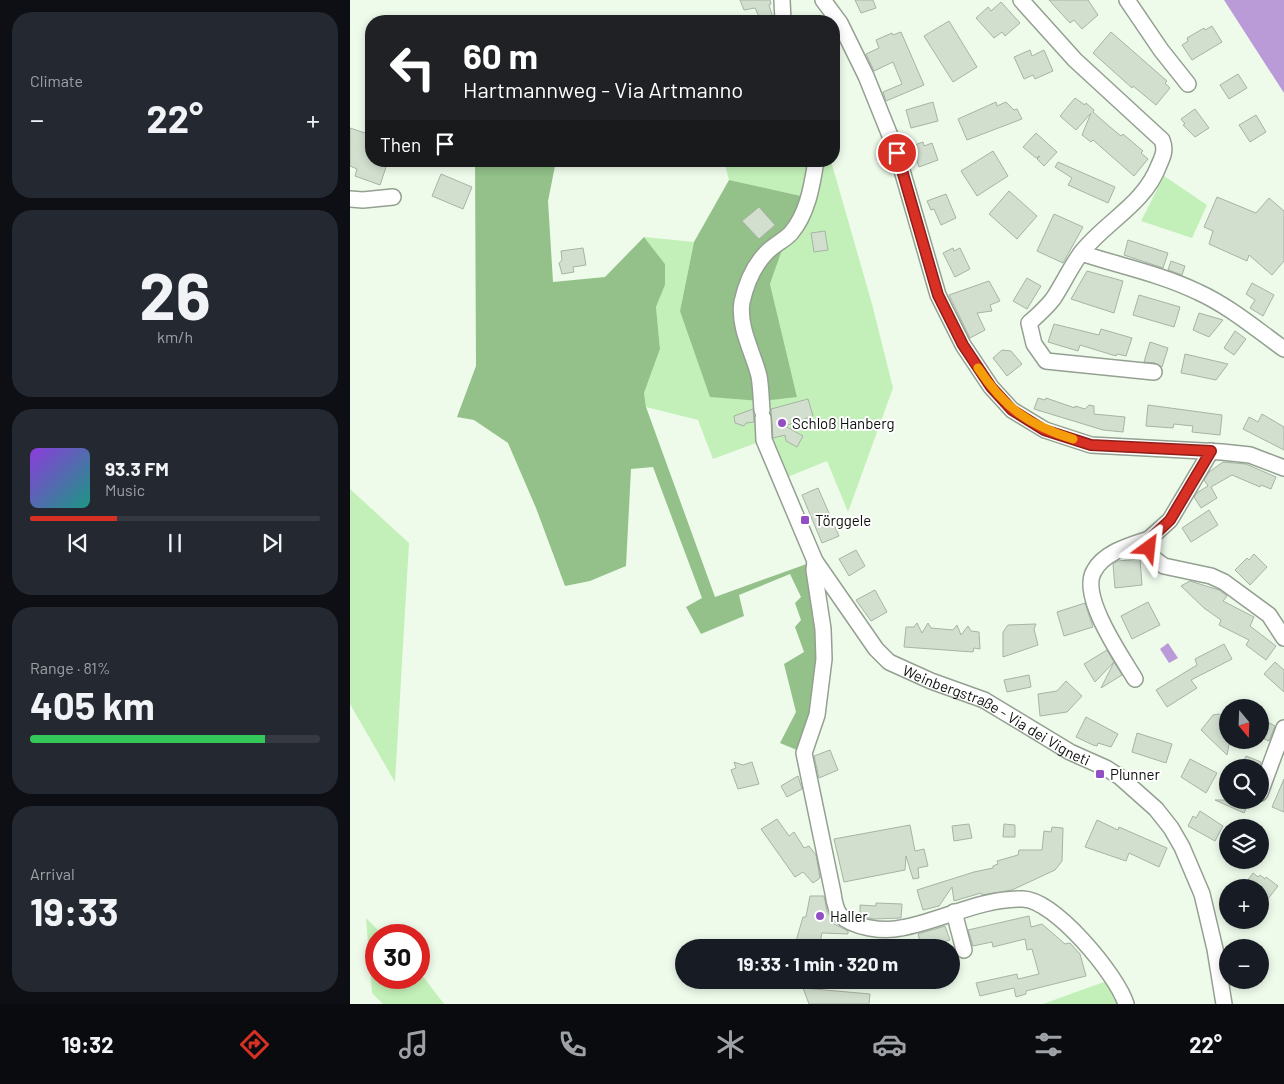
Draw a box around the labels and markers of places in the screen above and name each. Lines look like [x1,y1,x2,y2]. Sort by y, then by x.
pin [876,132,918,174]
place label: Schloß Hanberg [792,414,895,432]
marker: Schloß Hanberg [776,417,788,429]
place label: Törggele [815,511,871,529]
marker: Törggele [799,514,811,526]
place label: Plunner [1110,765,1160,783]
marker: Plunner [1094,768,1106,780]
place label: Haller [830,907,868,925]
marker: Haller [814,910,826,922]

